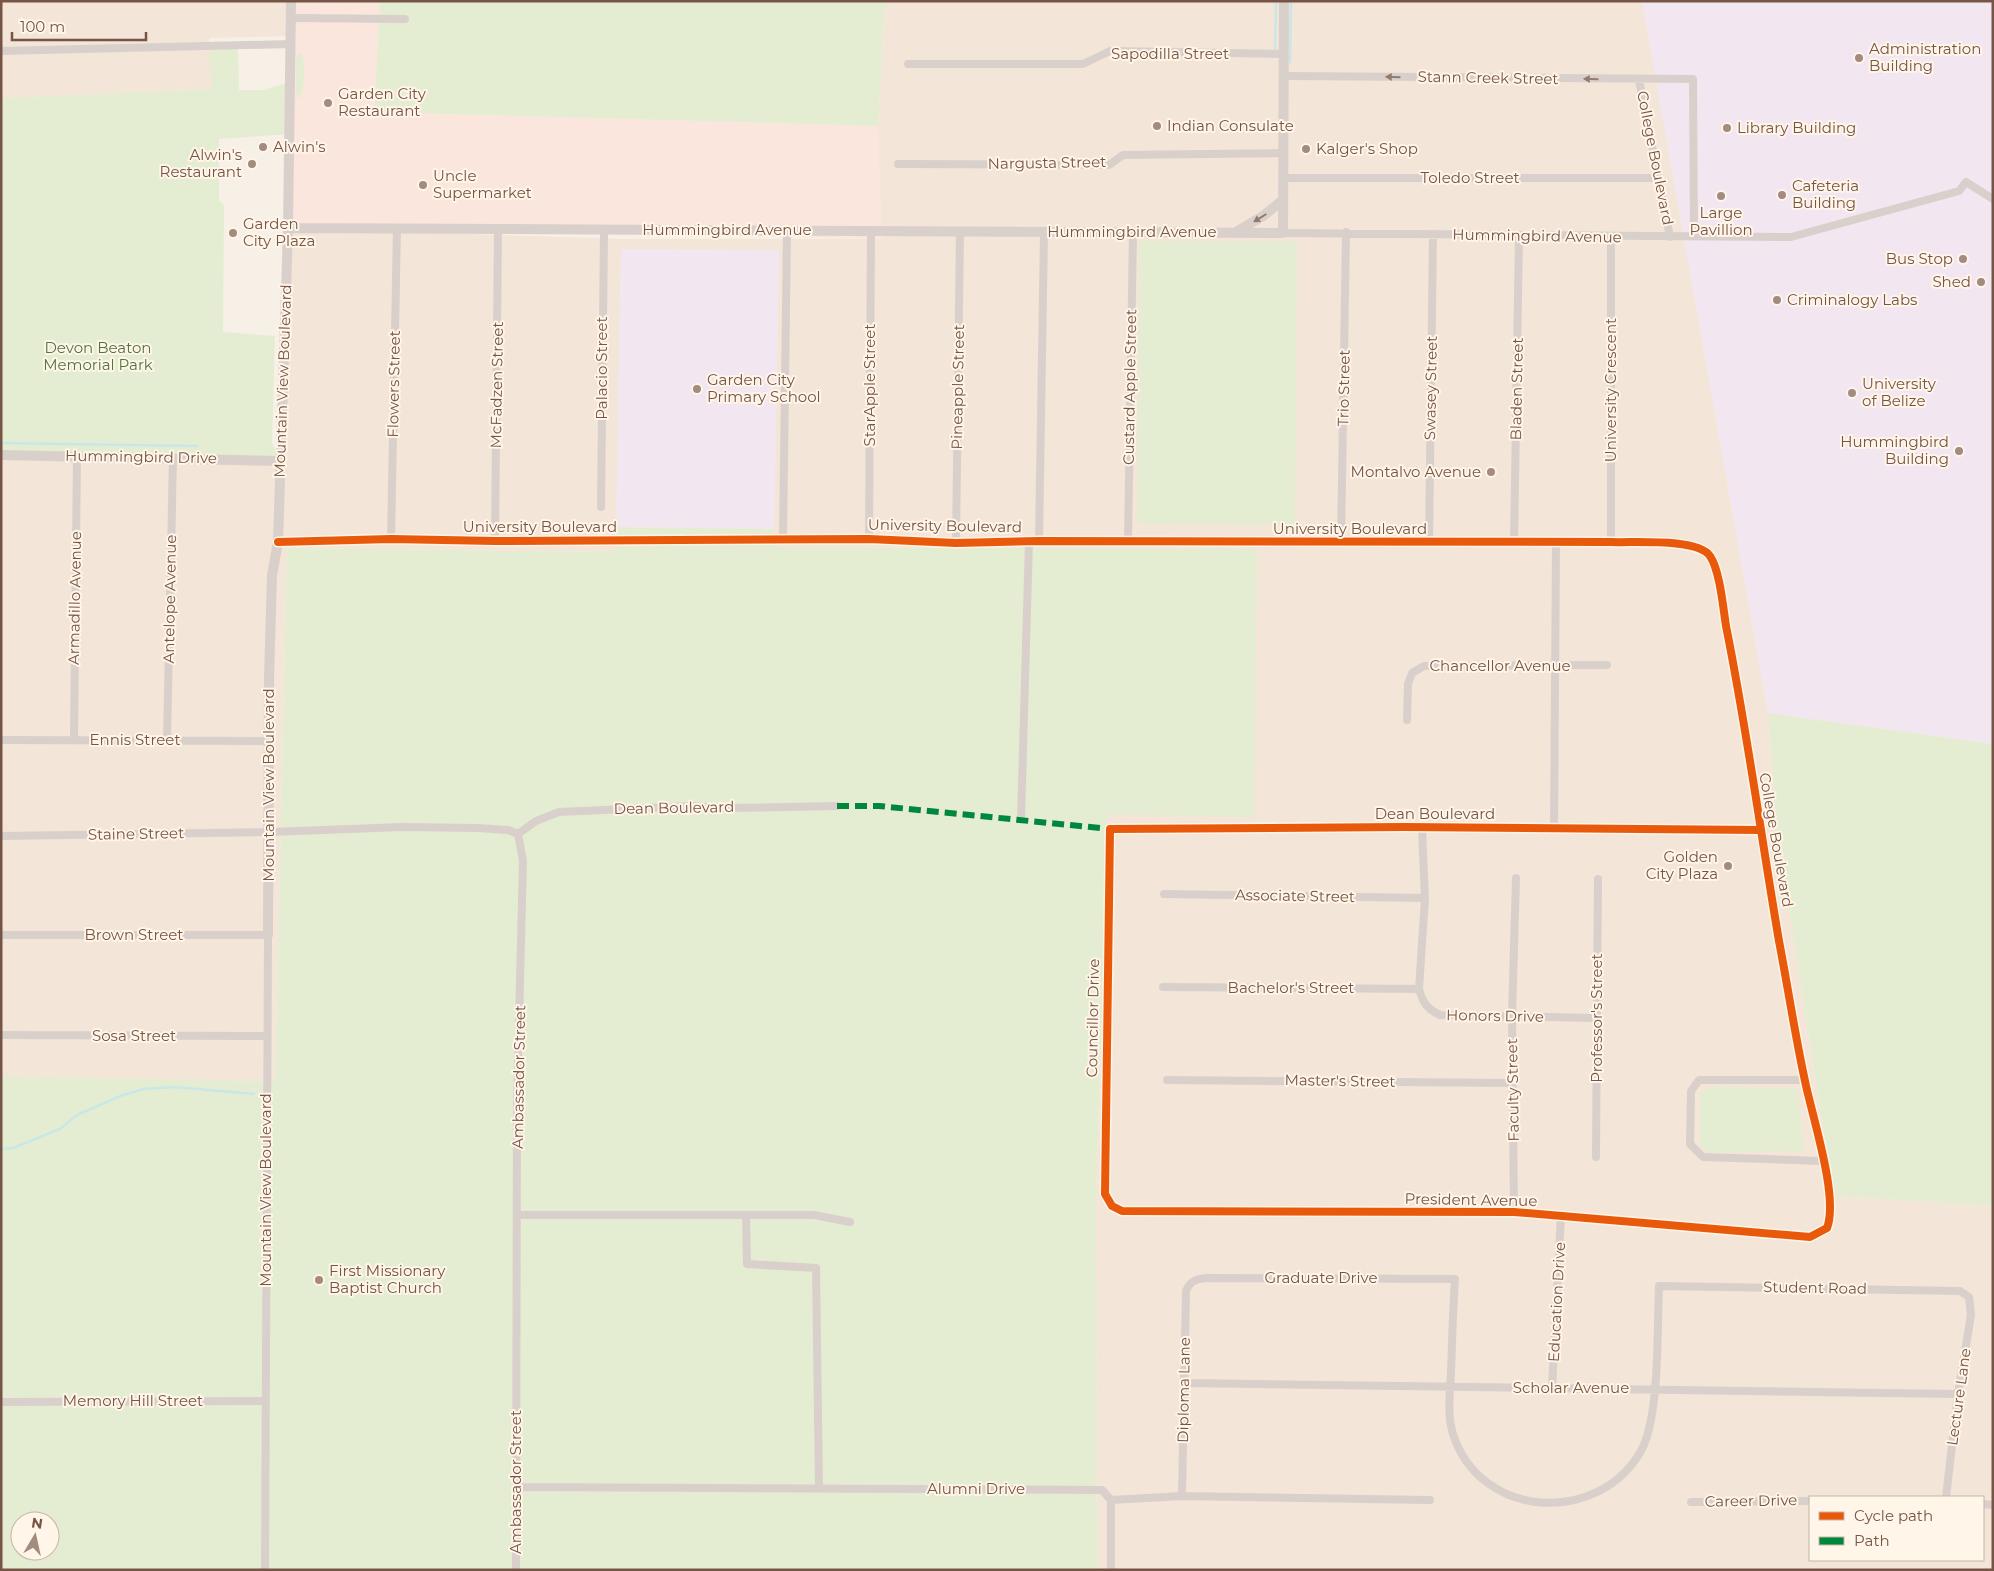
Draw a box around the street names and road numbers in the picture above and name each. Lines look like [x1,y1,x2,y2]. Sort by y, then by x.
street label: Sapodilla Street [1111,44,1229,63]
street label: Stann Creek Street [1417,67,1559,88]
street label: College Boulevard [1633,89,1678,227]
street label: Nargusta Street [988,152,1106,173]
street label: Toledo Street [1420,168,1520,187]
street label: Hummingbird Avenue [642,220,812,239]
street label: Hummingbird Avenue [1047,222,1217,241]
street label: Hummingbird Avenue [1452,225,1622,246]
street label: Mountain View Boulevard [270,284,295,478]
street label: Custard Apple Street [1119,309,1140,465]
street label: Palacio Street [592,316,611,420]
street label: University Crescent [1601,318,1620,462]
street label: McFadzen Street [486,321,507,449]
street label: StarApple Street [860,324,879,446]
street label: Pineapple Street [947,324,968,450]
street label: Flowers Street [383,330,404,438]
street label: Swasey Street [1420,336,1441,440]
street label: Bladen Street [1506,337,1527,441]
street label: Trio Street [1333,349,1354,427]
street label: Hummingbird Drive [65,446,217,467]
street label: University Boulevard [868,515,1022,536]
street label: University Boulevard [463,517,617,536]
street label: University Boulevard [1273,519,1427,538]
street label: Armadillo Avenue [64,531,85,665]
street label: Antelope Avenue [159,534,180,664]
street label: Chancellor Avenue [1429,656,1571,675]
street label: Mountain View Boulevard [259,688,278,882]
street label: Ennis Street [90,730,180,749]
street label: College Boulevard [1755,771,1798,909]
street label: Dean Boulevard [614,797,734,818]
street label: Dean Boulevard [1375,804,1495,823]
street label: Staine Street [88,823,184,844]
street label: Associate Street [1235,885,1355,906]
street label: Brown Street [85,925,183,944]
street label: Professor's Street [1587,953,1606,1083]
street label: Councillor Drive [1082,958,1103,1078]
street label: Bachelor's Street [1228,978,1354,997]
street label: Ambassador Street [508,1005,529,1149]
street label: Honors Drive [1446,1005,1544,1026]
street label: Sosa Street [92,1026,176,1045]
street label: Faculty Street [1502,1038,1523,1142]
street label: Master's Street [1284,1070,1396,1091]
street label: Mountain View Boulevard [256,1093,275,1287]
street label: President Avenue [1405,1189,1538,1210]
street label: Education Drive [1544,1241,1569,1363]
street label: Graduate Drive [1264,1268,1378,1287]
street label: Student Road [1763,1277,1867,1298]
street label: Diploma Lane [1173,1337,1194,1443]
street label: Lecture Lane [1942,1347,1975,1447]
street label: Scholar Avenue [1513,1378,1629,1397]
street label: Memory Hill Street [63,1391,203,1410]
street label: Ambassador Street [506,1410,525,1554]
street label: Alumni Drive [927,1479,1025,1498]
street label: Career Drive [1705,1490,1797,1511]

